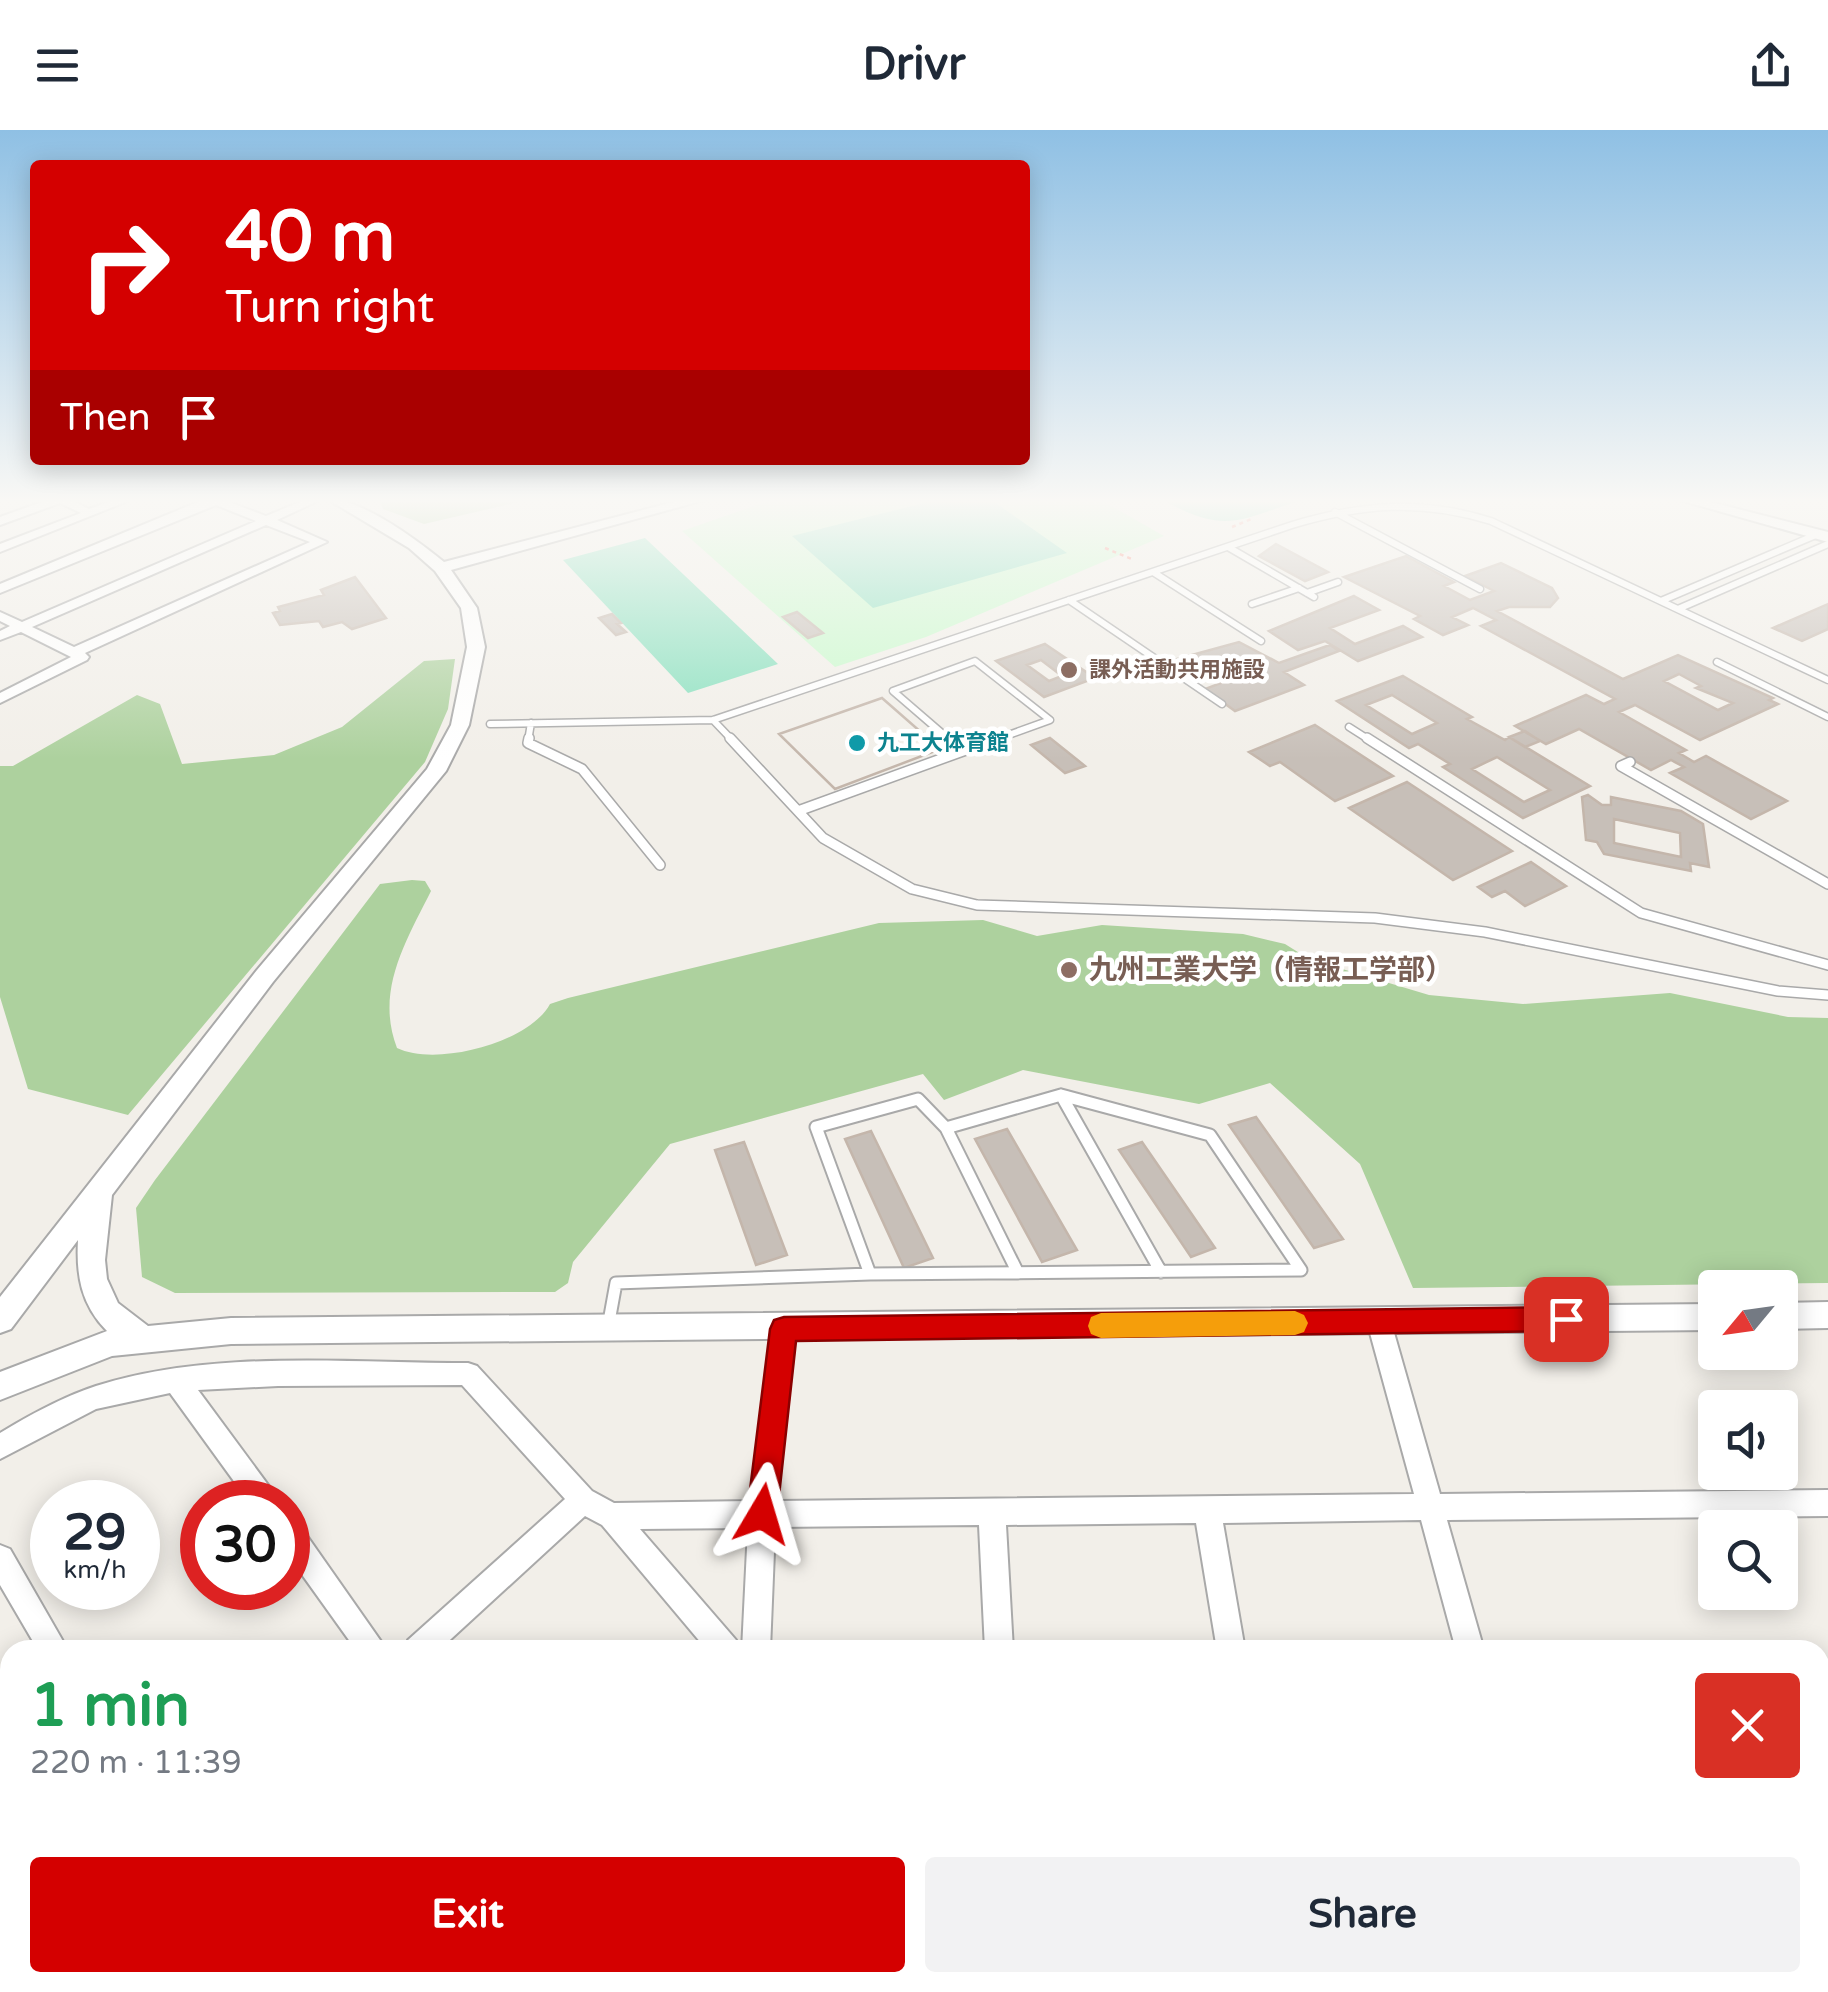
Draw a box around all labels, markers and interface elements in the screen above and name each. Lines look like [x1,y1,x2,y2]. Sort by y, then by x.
icon: menu [30,38,85,93]
text: Drivr [863,38,965,92]
icon: share [1743,38,1798,93]
text: 40 m [225,196,395,280]
icon: right [60,200,190,330]
text: Turn right [225,281,434,335]
icon: arrive [171,390,226,445]
text: Then [60,395,151,441]
place label: 課外活動共用施設 [1089,657,1265,683]
marker: 課外活動共用施設 [1058,659,1080,681]
place label: 九工大体育館 [877,730,1009,756]
marker: 九工大体育館 [846,732,868,754]
place label: 九州工業大学（情報工学部） [1089,953,1453,987]
marker: 九州工業大学（情報工学部） [1058,959,1080,981]
north arrow [1698,1270,1798,1370]
map controls [1698,1270,1798,1610]
pin [1524,1277,1609,1362]
icon: arrive [1539,1292,1594,1347]
button: sound [1698,1390,1798,1490]
position arrow [710,1462,814,1566]
speed limit sign: 30 [180,1480,310,1610]
text: 29 [64,1503,126,1563]
button: search [1698,1510,1798,1610]
text: km/h [64,1555,126,1585]
text: 1 min [30,1670,190,1742]
button: close [1695,1673,1800,1778]
text: 220 m · 11:39 [30,1744,242,1782]
button: Exit [30,1857,905,1972]
button: Share [925,1857,1800,1972]

